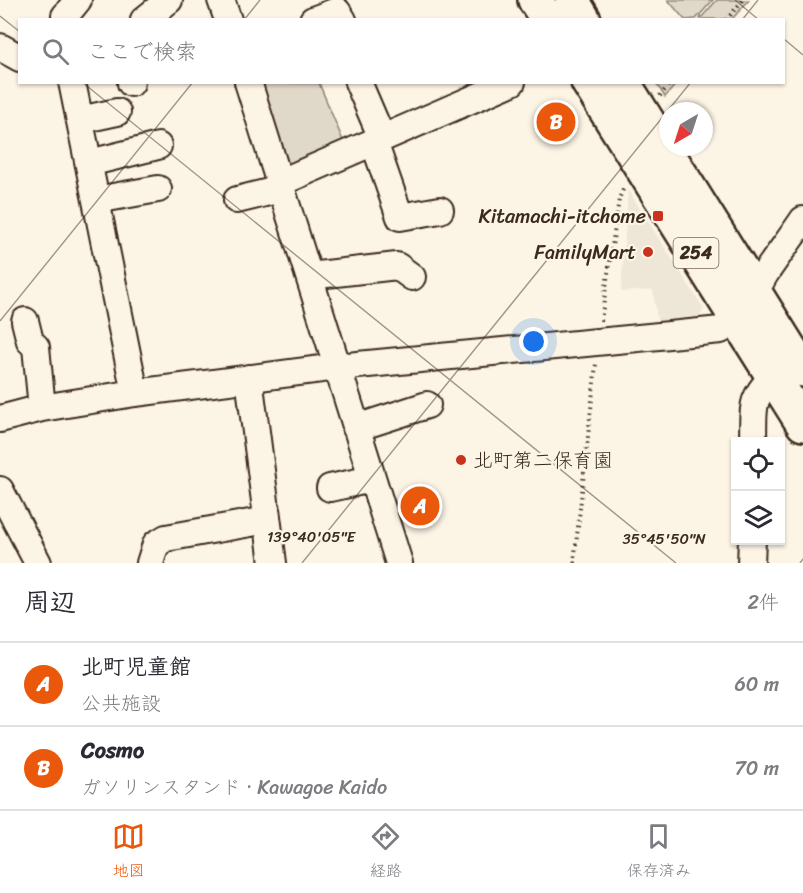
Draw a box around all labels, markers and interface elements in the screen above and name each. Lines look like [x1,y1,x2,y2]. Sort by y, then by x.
search box [18,18,785,84]
text: ここで検索 [87,32,197,71]
icon: search [39,35,72,68]
pin: B [536,100,576,144]
north arrow [659,102,713,156]
place label: Kitamachi-itchome [479,199,646,234]
marker: Kitamachi-itchome [651,209,665,223]
place label: FamilyMart [534,235,636,270]
road number: 254 [674,238,718,268]
marker: FamilyMart [641,245,655,259]
your location [519,327,548,356]
map controls [731,437,785,545]
button: locate [731,437,785,491]
place label: 北町第二保育園 [473,443,613,478]
marker: 北町第二保育園 [454,453,468,467]
pin: A [400,484,440,528]
button: layers [731,491,785,545]
text: 139°40'05"E [267,524,357,550]
text: 35°45'50"N [622,526,706,552]
text: 周辺 [24,579,76,625]
text: 2件 [747,585,779,620]
text: 北町児童館 [81,647,191,686]
text: A [37,667,50,702]
text: 60 m [734,667,779,702]
text: 公共施設 [81,686,161,721]
text: Cosmo [81,731,144,770]
text: B [37,751,50,786]
text: 70 m [734,751,779,786]
text: ガソリンスタンド · Kawagoe Kaido [81,770,387,805]
tab: 地図 [112,820,145,885]
tab: 経路 [369,820,402,885]
tab: 保存済み [627,820,691,885]

